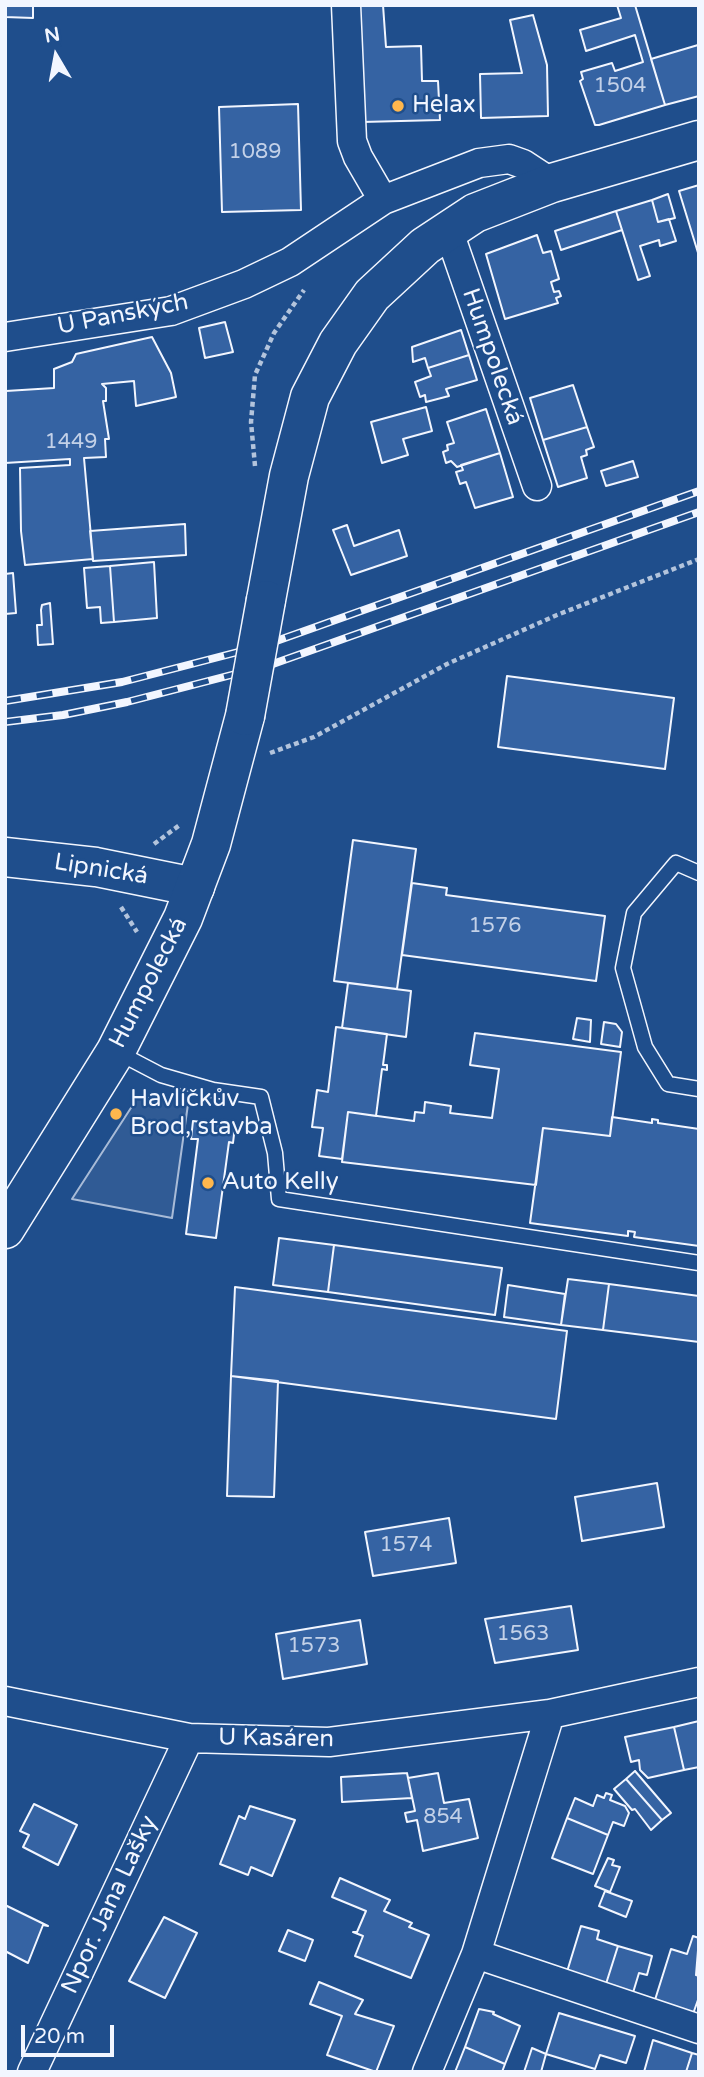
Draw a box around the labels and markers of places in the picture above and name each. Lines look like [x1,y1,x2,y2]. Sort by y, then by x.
place label: Helax [412,92,476,120]
marker: Helax [390,98,406,114]
place label: Havlíčkův Brod, stavba [130,1086,273,1142]
marker: Havlíčkův Brod, stavba [108,1106,124,1122]
place label: Auto Kelly [222,1169,339,1197]
marker: Auto Kelly [200,1175,216,1191]

